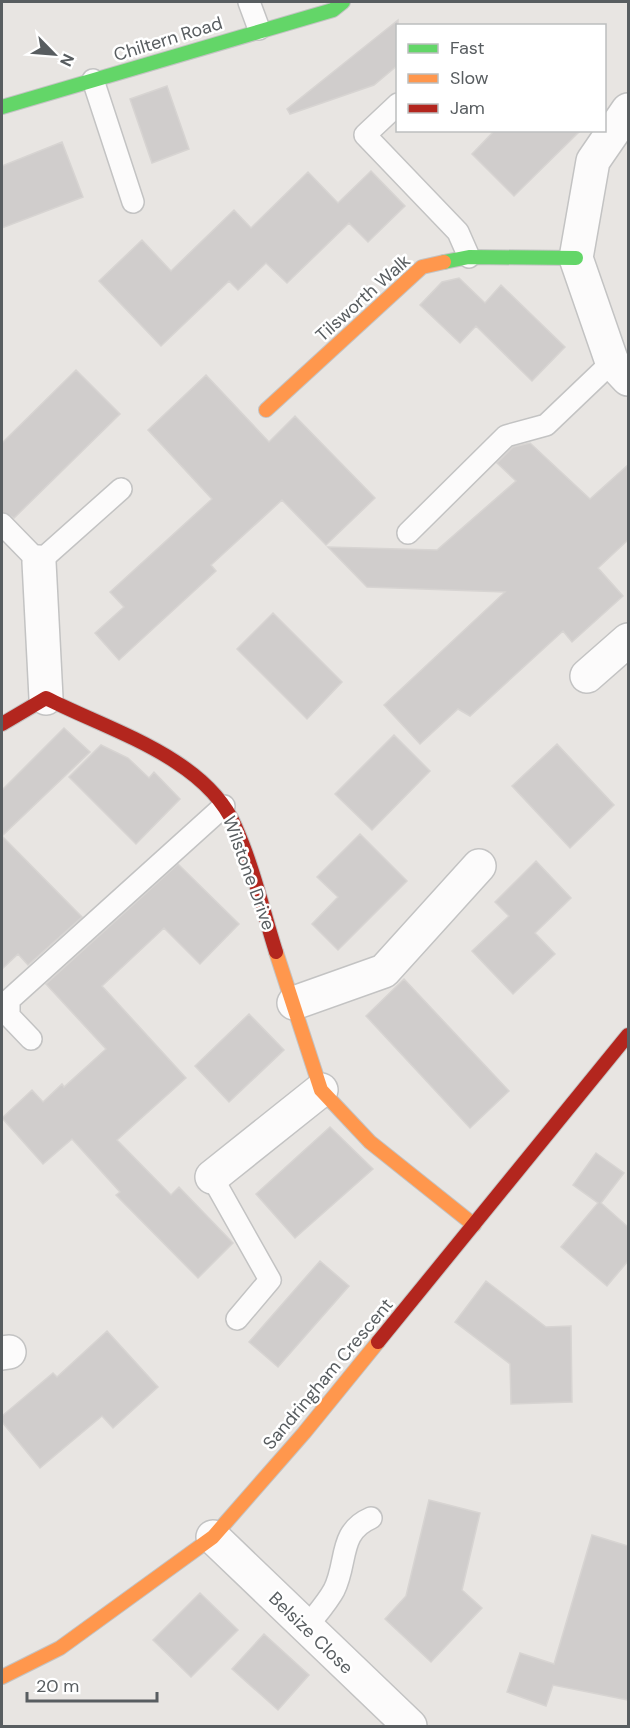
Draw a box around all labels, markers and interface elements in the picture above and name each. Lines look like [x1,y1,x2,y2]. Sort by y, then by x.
street label: Chiltern Road [111,11,225,67]
north arrow [24,24,84,84]
legend [396,24,606,132]
text: Fast [450,36,485,60]
text: N [55,50,79,70]
text: Slow [450,66,489,90]
text: Jam [450,96,485,120]
street label: Tilsworth Walk [311,249,415,347]
street label: Wilstone Drive [217,813,281,933]
street label: Sandringham Crescent [258,1293,398,1455]
street label: Belsize Close [264,1587,358,1679]
scale bar [27,1665,158,1703]
text: 20 m [36,1674,79,1698]

